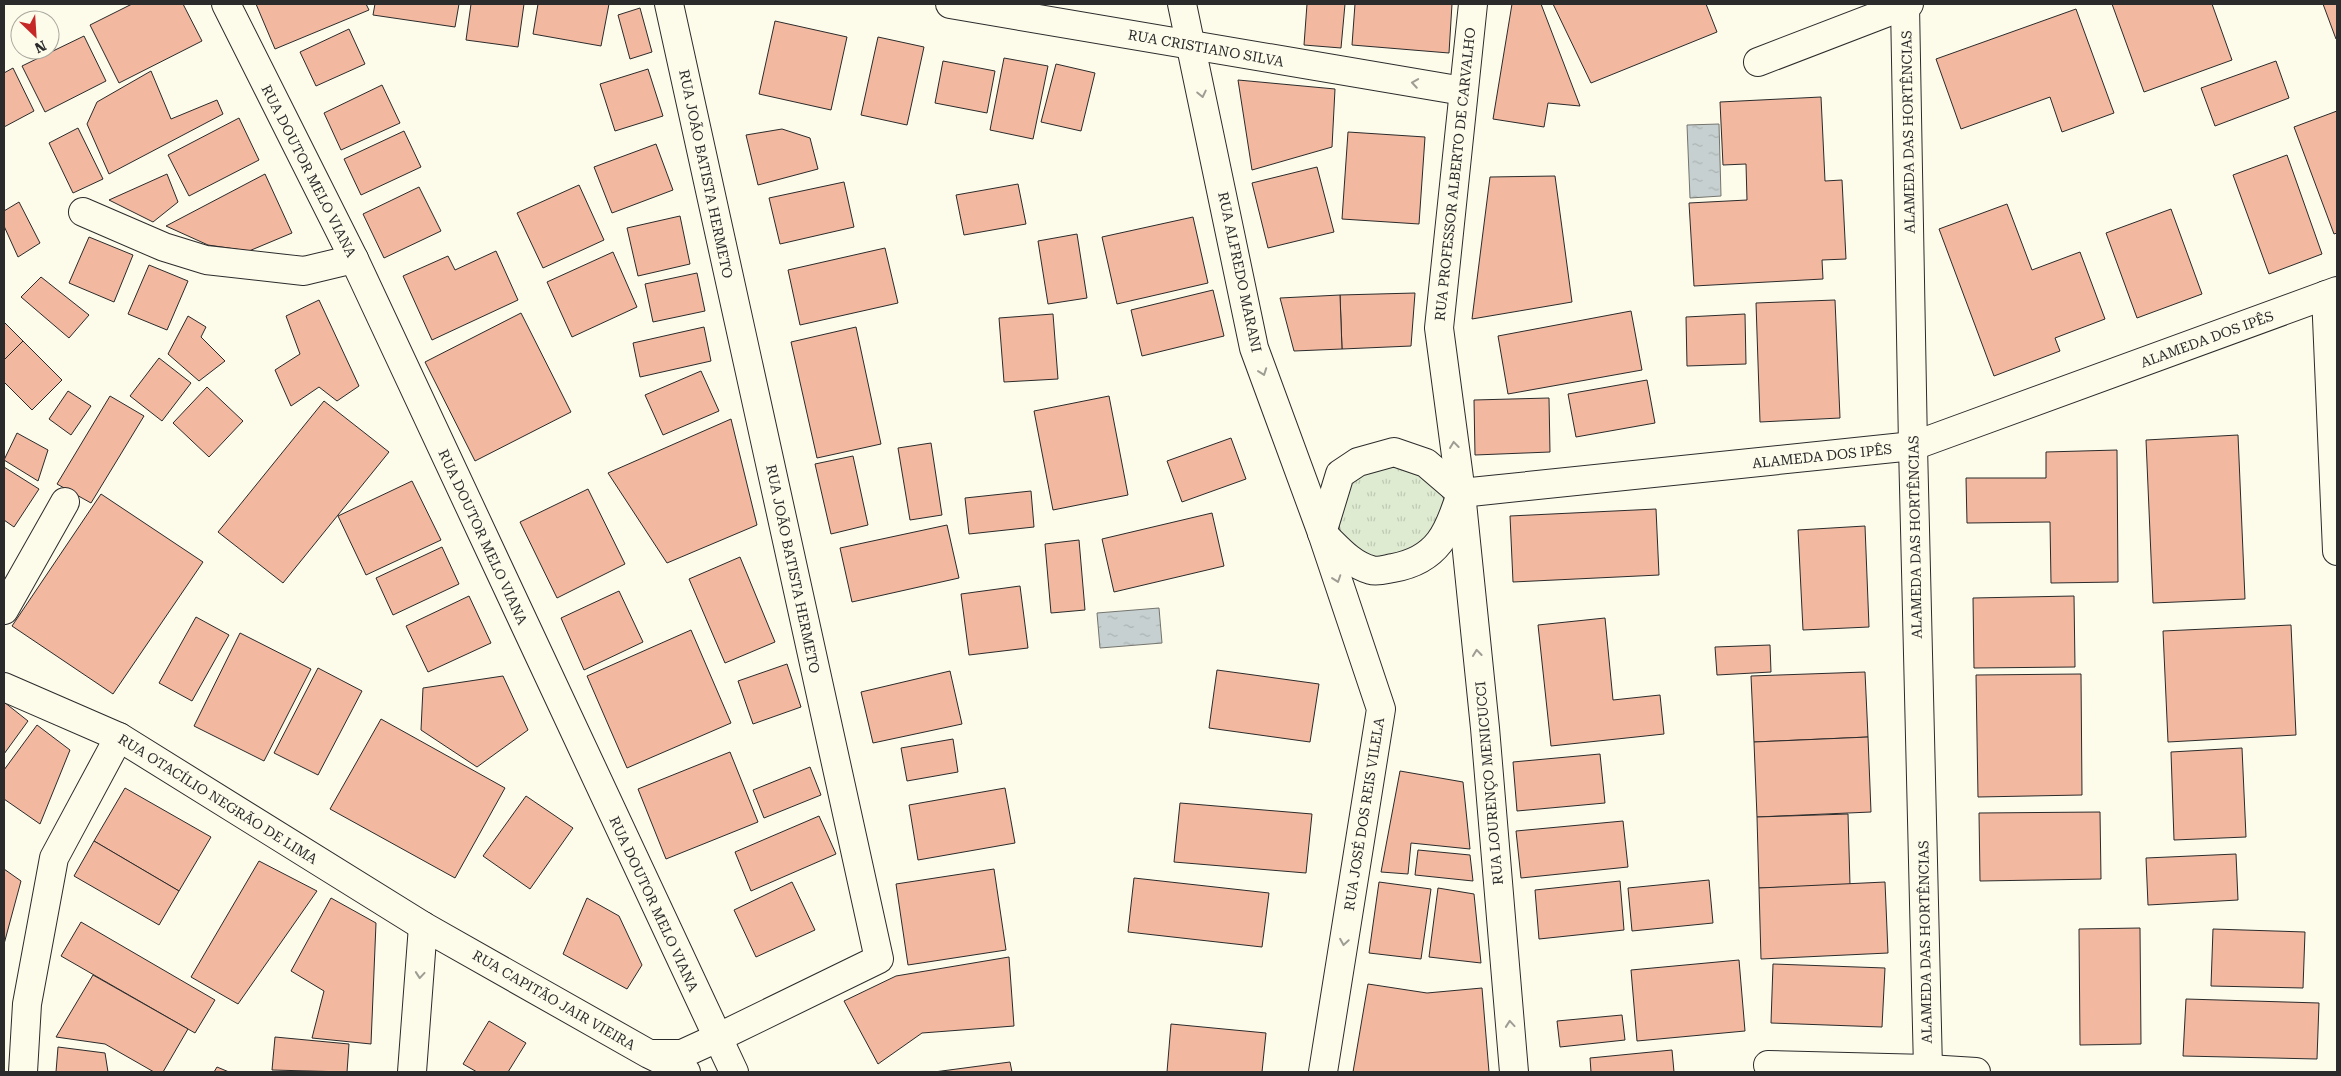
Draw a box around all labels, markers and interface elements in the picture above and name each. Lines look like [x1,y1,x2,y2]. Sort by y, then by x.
north arrow [10,10,60,60]
street label: RUA CRISTIANO SILVA [1127,26,1285,70]
street label: RUA PROFESSOR ALBERTO DE CARVALHO [1432,26,1478,322]
street label: ALAMEDA DAS HORTÊNCIAS [1898,30,1918,234]
text: N [32,37,49,56]
street label: RUA JOÃO BATISTA HERMETO [676,68,736,280]
one-way arrow [1411,78,1419,89]
street label: RUA DOUTOR MELO VIANA [258,82,360,260]
one-way arrow [1196,90,1207,98]
street label: RUA ALFREDO MARANI [1215,190,1265,354]
street label: ALAMEDA DOS IPÊS [2138,307,2276,371]
one-way arrow [1257,367,1267,376]
street label: ALAMEDA DAS HORTÊNCIAS [1905,435,1925,639]
one-way arrow [1450,441,1460,449]
street label: ALAMEDA DOS IPÊS [1751,441,1893,471]
street label: RUA DOUTOR MELO VIANA [435,447,531,627]
street label: RUA JOÃO BATISTA HERMETO [763,463,823,675]
one-way arrow [1332,575,1342,583]
one-way arrow [1472,648,1483,656]
street label: RUA LOURENÇO MENICUCCI [1472,680,1506,886]
street label: RUA JOSÉ DOS REIS VILELA [1341,716,1387,912]
street label: RUA OTACÍLIO NEGRÃO DE LIMA [115,731,321,867]
street label: RUA DOUTOR MELO VIANA [606,814,702,994]
street label: ALAMEDA DAS HORTÊNCIAS [1915,840,1935,1044]
one-way arrow [1339,937,1349,946]
street label: RUA CAPITÃO JAIR VIEIRA [470,947,638,1053]
one-way arrow [414,971,425,979]
one-way arrow [1505,1019,1516,1027]

